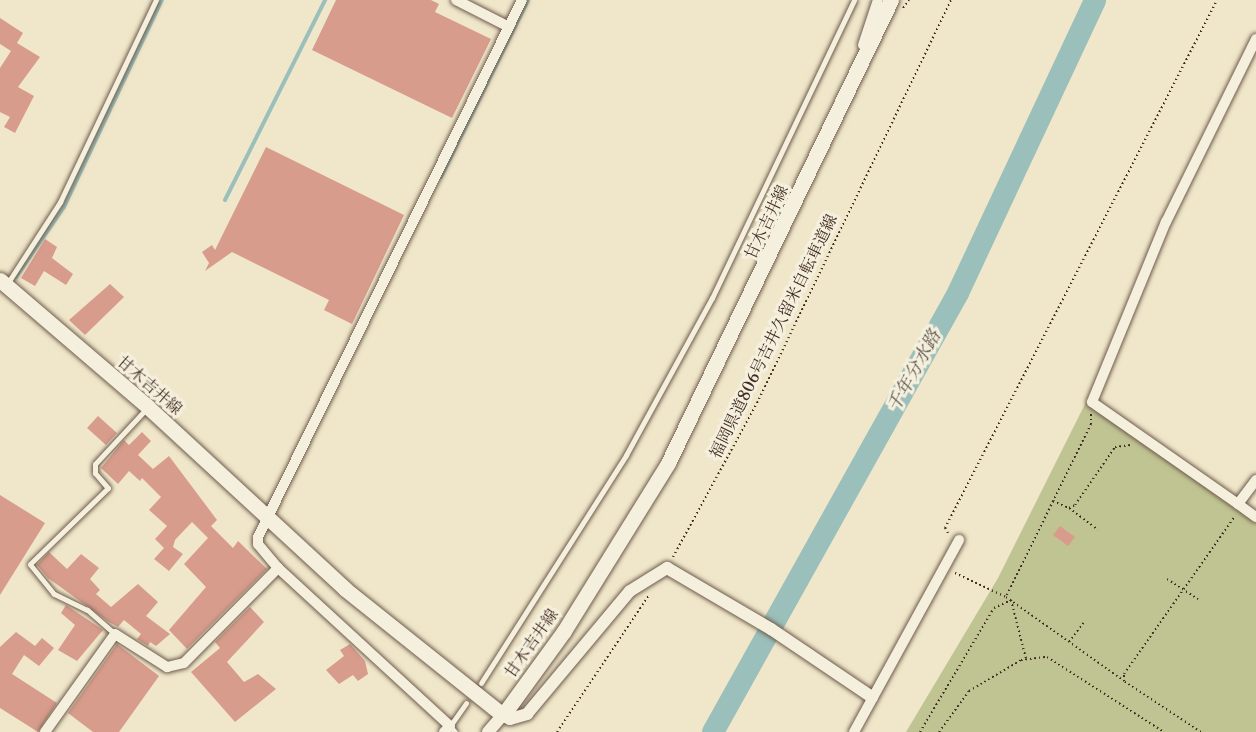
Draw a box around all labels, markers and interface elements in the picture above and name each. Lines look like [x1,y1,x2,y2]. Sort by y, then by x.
street label: 甘木吉井線 [740,182,792,262]
street label: 福岡県道806号吉井久留米自転車道線 [705,211,841,461]
water label: 千年分水路 [883,326,945,416]
street label: 甘木吉井線 [114,352,186,418]
street label: 甘木吉井線 [500,605,562,681]

